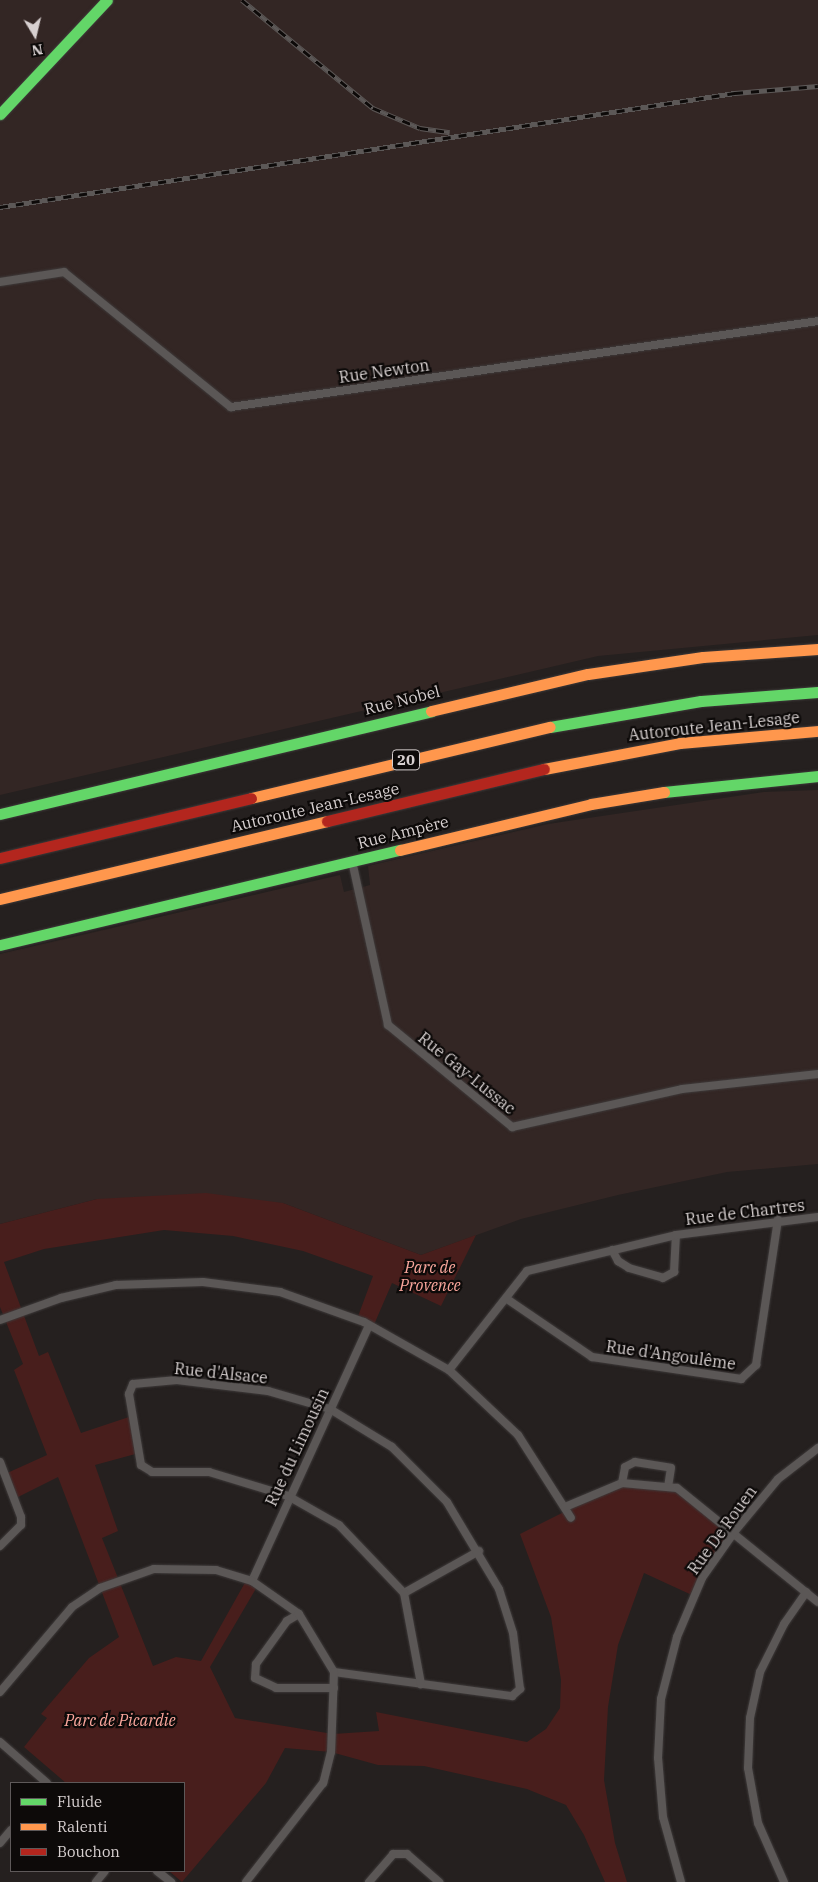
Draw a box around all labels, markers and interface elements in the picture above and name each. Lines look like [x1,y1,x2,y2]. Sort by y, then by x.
north arrow [10,10,60,60]
text: N [30,40,44,60]
street label: Rue Newton [338,355,430,387]
street label: Rue Nobel [362,681,442,719]
street label: Autoroute Jean-Lesage [627,707,801,745]
road number: 20 [391,748,421,772]
street label: Autoroute Jean-Lesage [229,778,401,836]
street label: Rue Ampère [355,811,451,853]
street label: Rue Gay-Lussac [414,1028,520,1118]
street label: Rue de Chartres [684,1195,806,1229]
park label: Parc de Provence [399,1257,461,1295]
street label: Rue d'Angoulême [605,1336,737,1374]
street label: Rue d'Alsace [173,1359,269,1387]
street label: Rue du Limousin [261,1385,333,1509]
street label: Rue De Rouen [683,1482,761,1578]
park label: Parc de Picardie [64,1710,176,1730]
legend [10,1782,185,1872]
text: Fluide [57,1792,102,1811]
text: Ralenti [57,1817,107,1836]
text: Bouchon [57,1842,120,1861]

